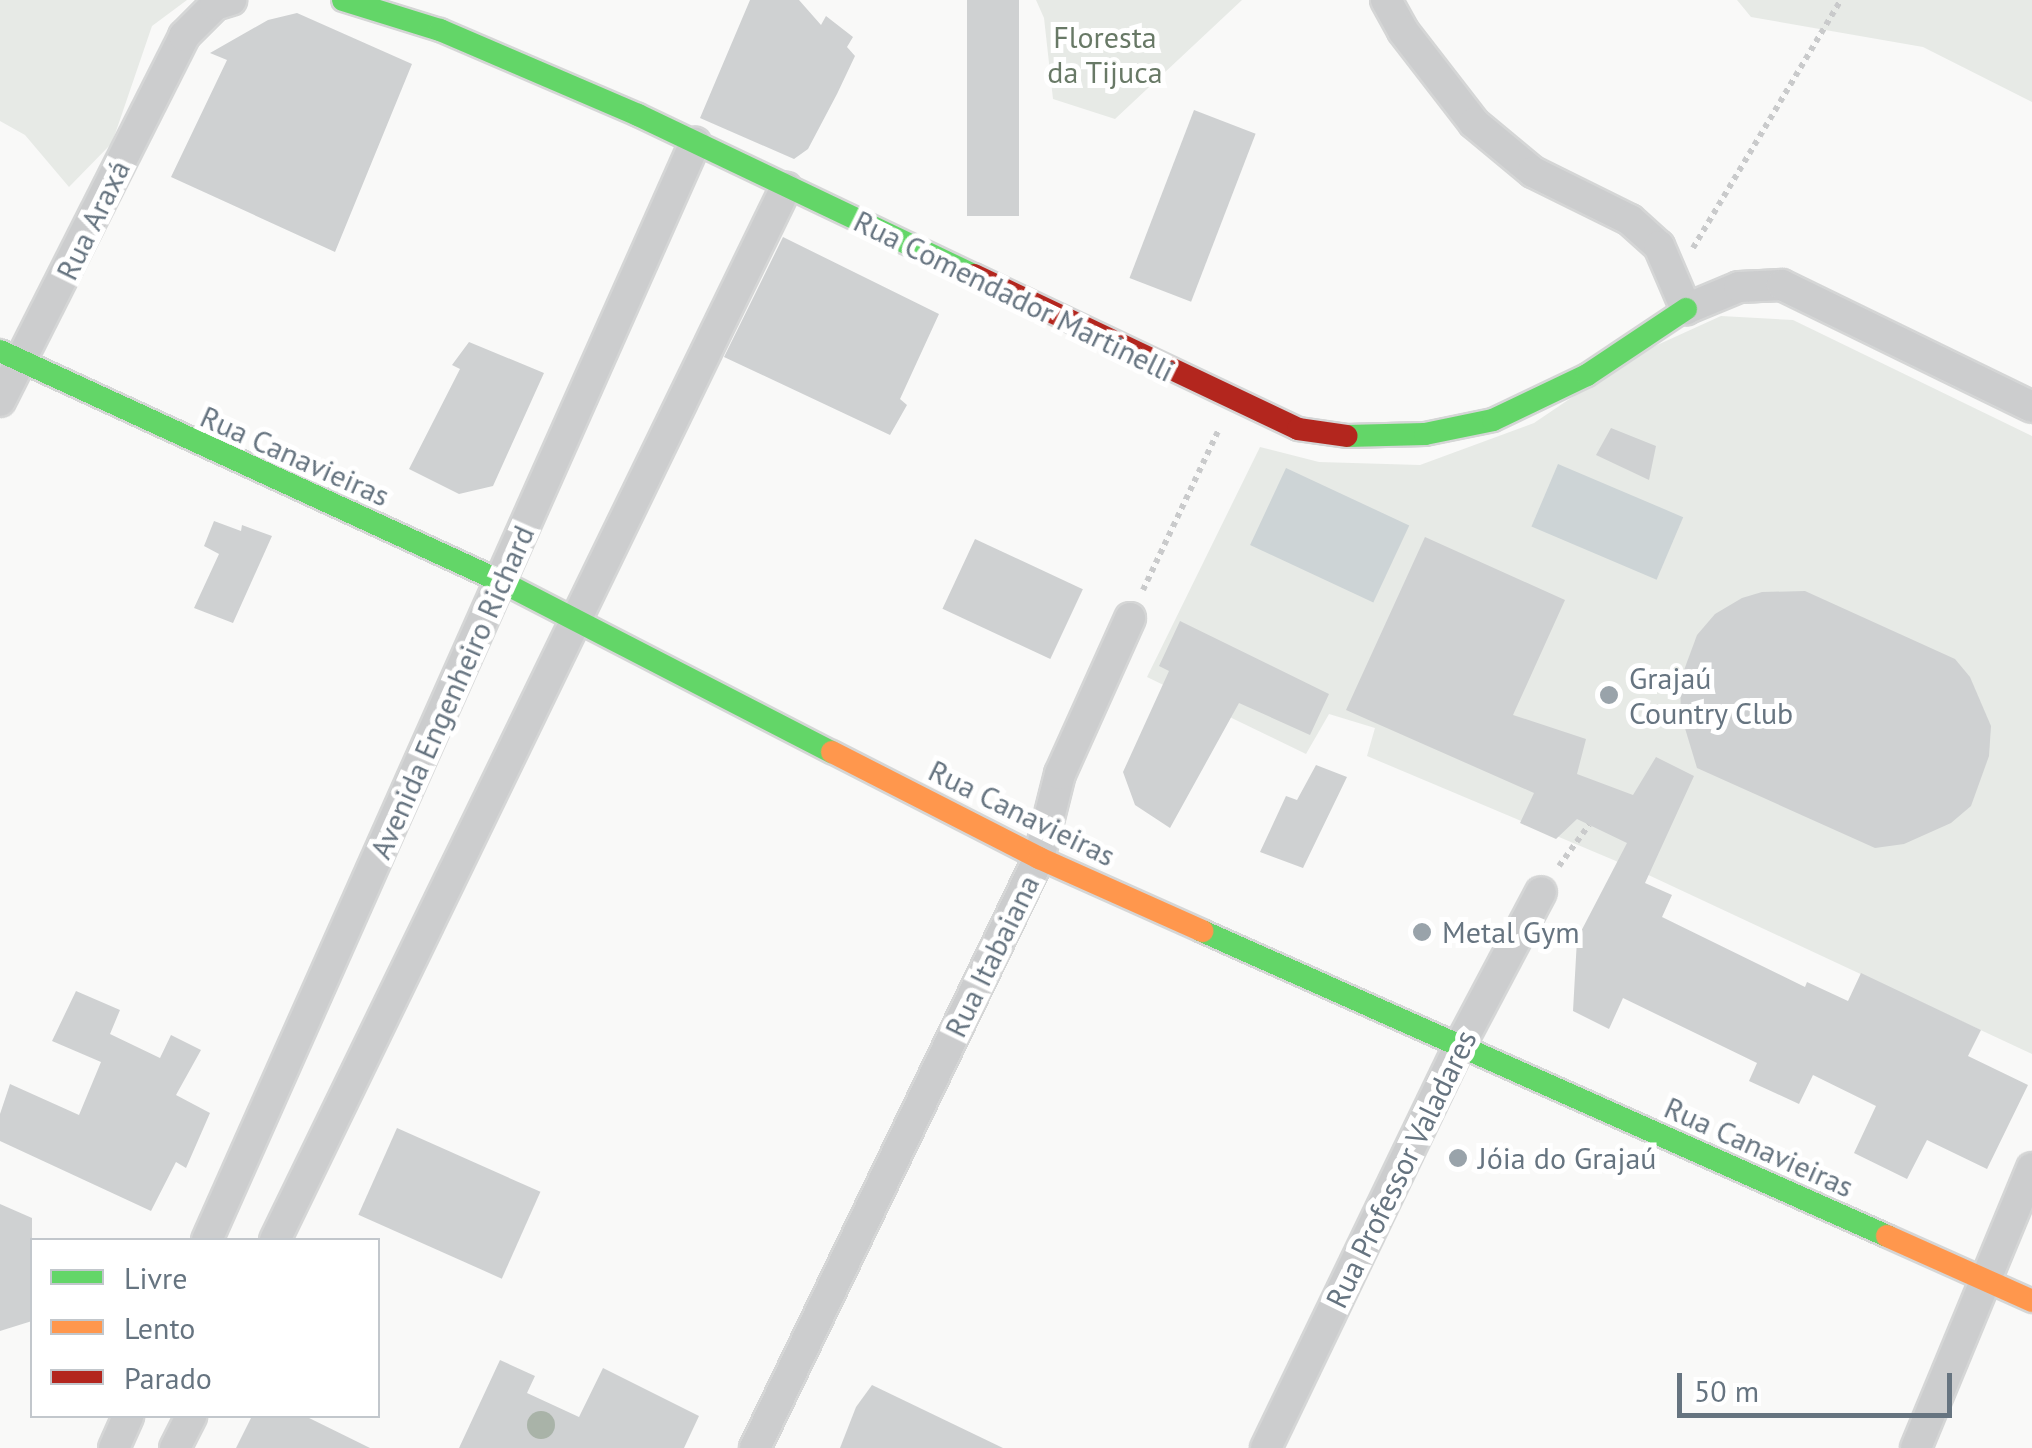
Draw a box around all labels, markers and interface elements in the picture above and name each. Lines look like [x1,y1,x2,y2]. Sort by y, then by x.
park label: Floresta da Tijuca [1047,19,1163,90]
street label: Rua Araxá [48,154,138,286]
street label: Rua Comendador Martinelli [848,203,1180,389]
street label: Rua Canavieiras [195,398,395,514]
street label: Avenida Engenheiro Richard [362,520,542,864]
place label: Grajaú Country Club [1629,660,1794,730]
marker: Grajaú Country Club [1598,684,1620,706]
street label: Rua Canavieiras [923,752,1121,874]
street label: Rua Itabaiana [937,869,1047,1043]
place label: Metal Gym [1442,914,1579,950]
marker: Metal Gym [1411,921,1433,943]
street label: Rua Professor Valadares [1318,1024,1484,1314]
street label: Rua Canavieiras [1659,1089,1859,1205]
place label: Jóia do Grajaú [1478,1140,1656,1176]
marker: Jóia do Grajaú [1447,1147,1469,1169]
legend [30,1238,380,1418]
text: Livre [124,1258,187,1297]
text: Lento [124,1308,195,1347]
scale bar [1682,1353,1957,1415]
text: Parado [124,1358,212,1397]
text: 50 m [1694,1371,1759,1410]

